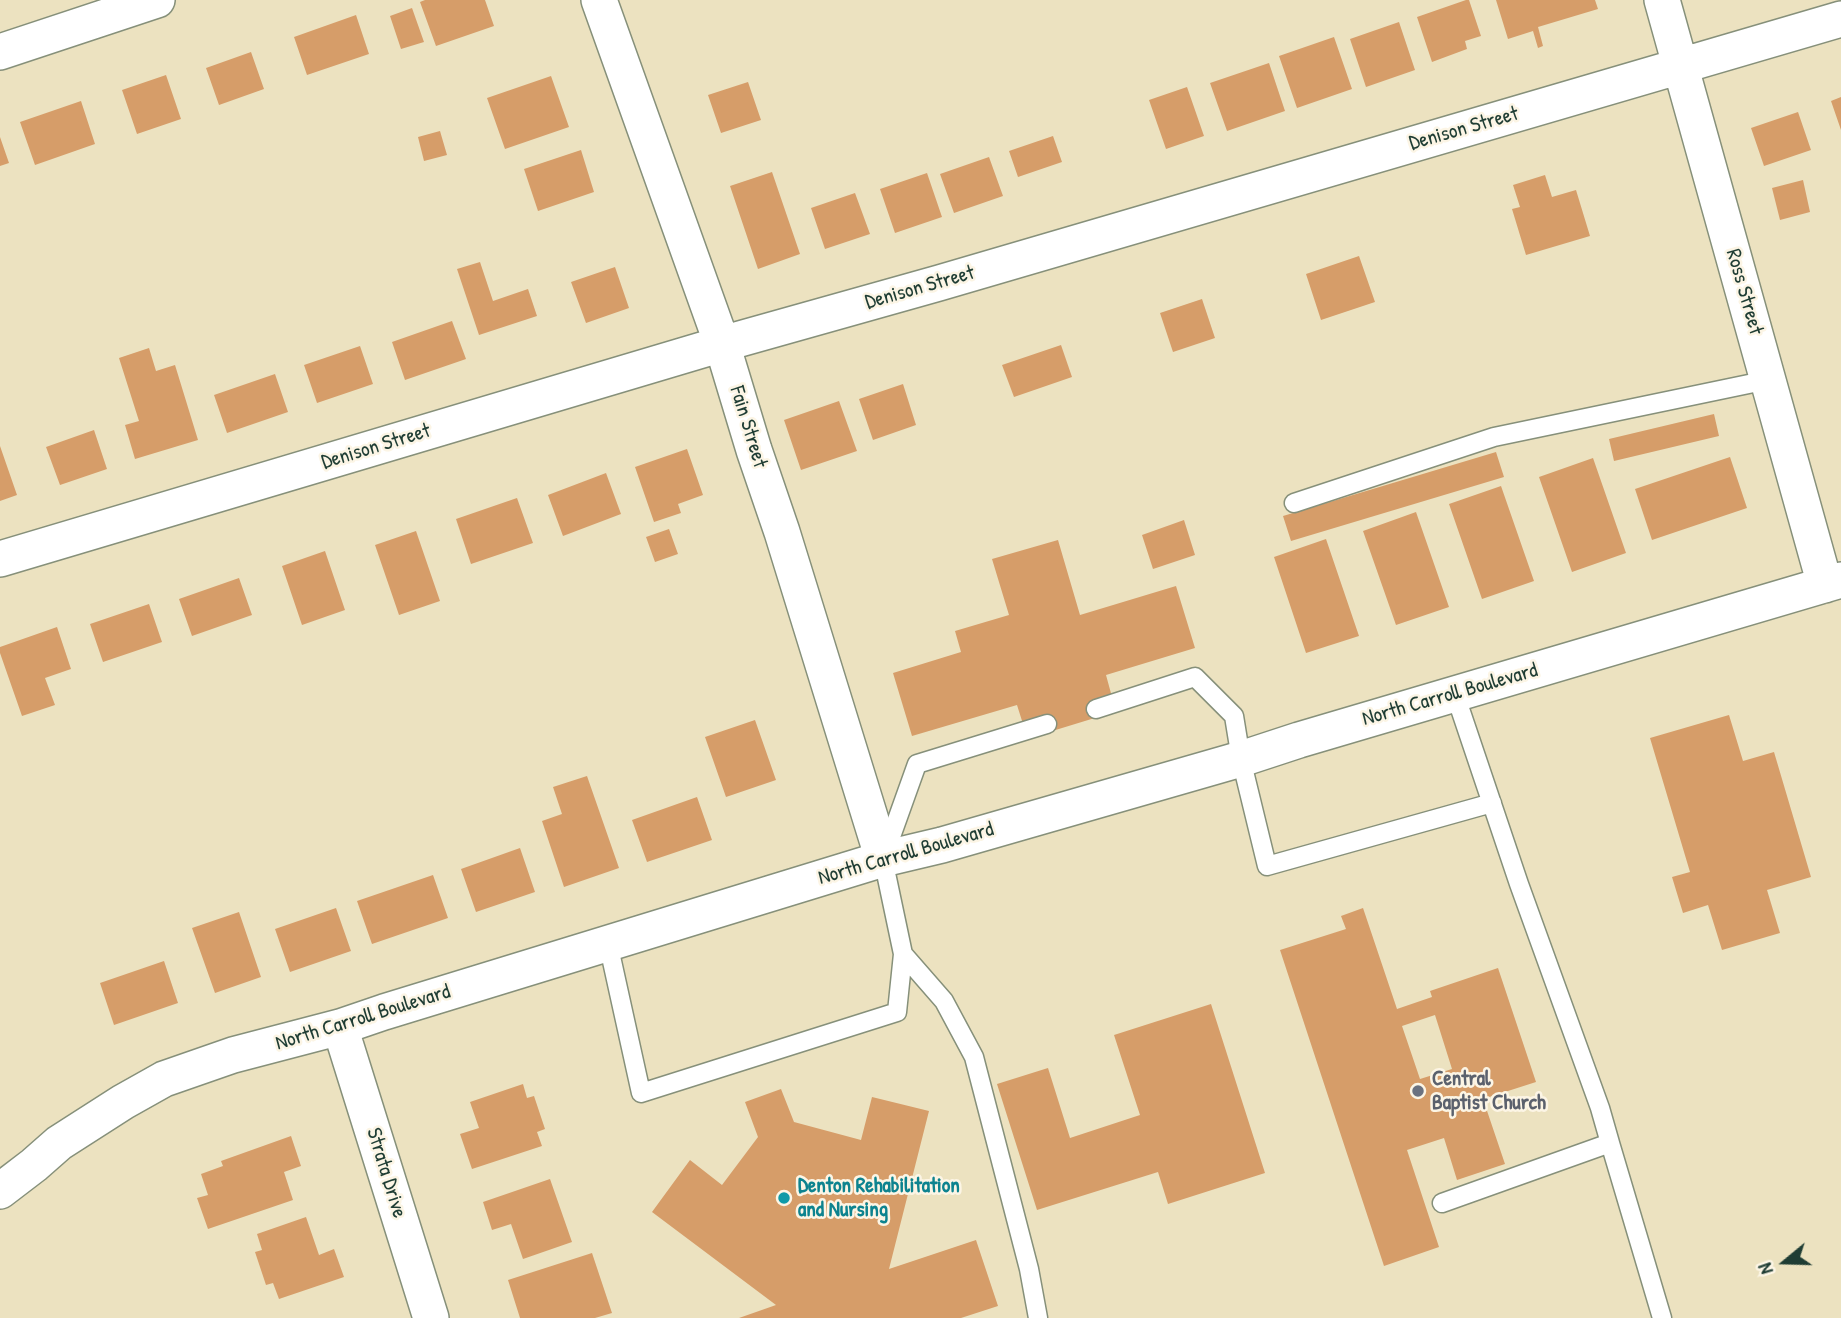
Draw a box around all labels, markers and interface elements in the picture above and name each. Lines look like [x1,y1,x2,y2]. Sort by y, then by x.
street label: Denison Street [1407,101,1521,157]
street label: Ross Street [1720,246,1768,338]
street label: Denison Street [863,260,977,316]
street label: Fain Street [724,383,772,471]
street label: Denison Street [319,419,433,475]
street label: North Carroll Boulevard [1359,658,1541,732]
street label: North Carroll Boulevard [815,817,997,891]
street label: North Carroll Boulevard [273,979,453,1057]
place label: Central Baptist Church [1432,1066,1546,1116]
marker: Central Baptist Church [1410,1083,1426,1099]
street label: Strata Drive [360,1125,412,1221]
place label: Denton Rehabilitation and Nursing [798,1173,960,1223]
marker: Denton Rehabilitation and Nursing [776,1190,792,1206]
north arrow [1750,1227,1820,1297]
text: N [1751,1260,1779,1278]

